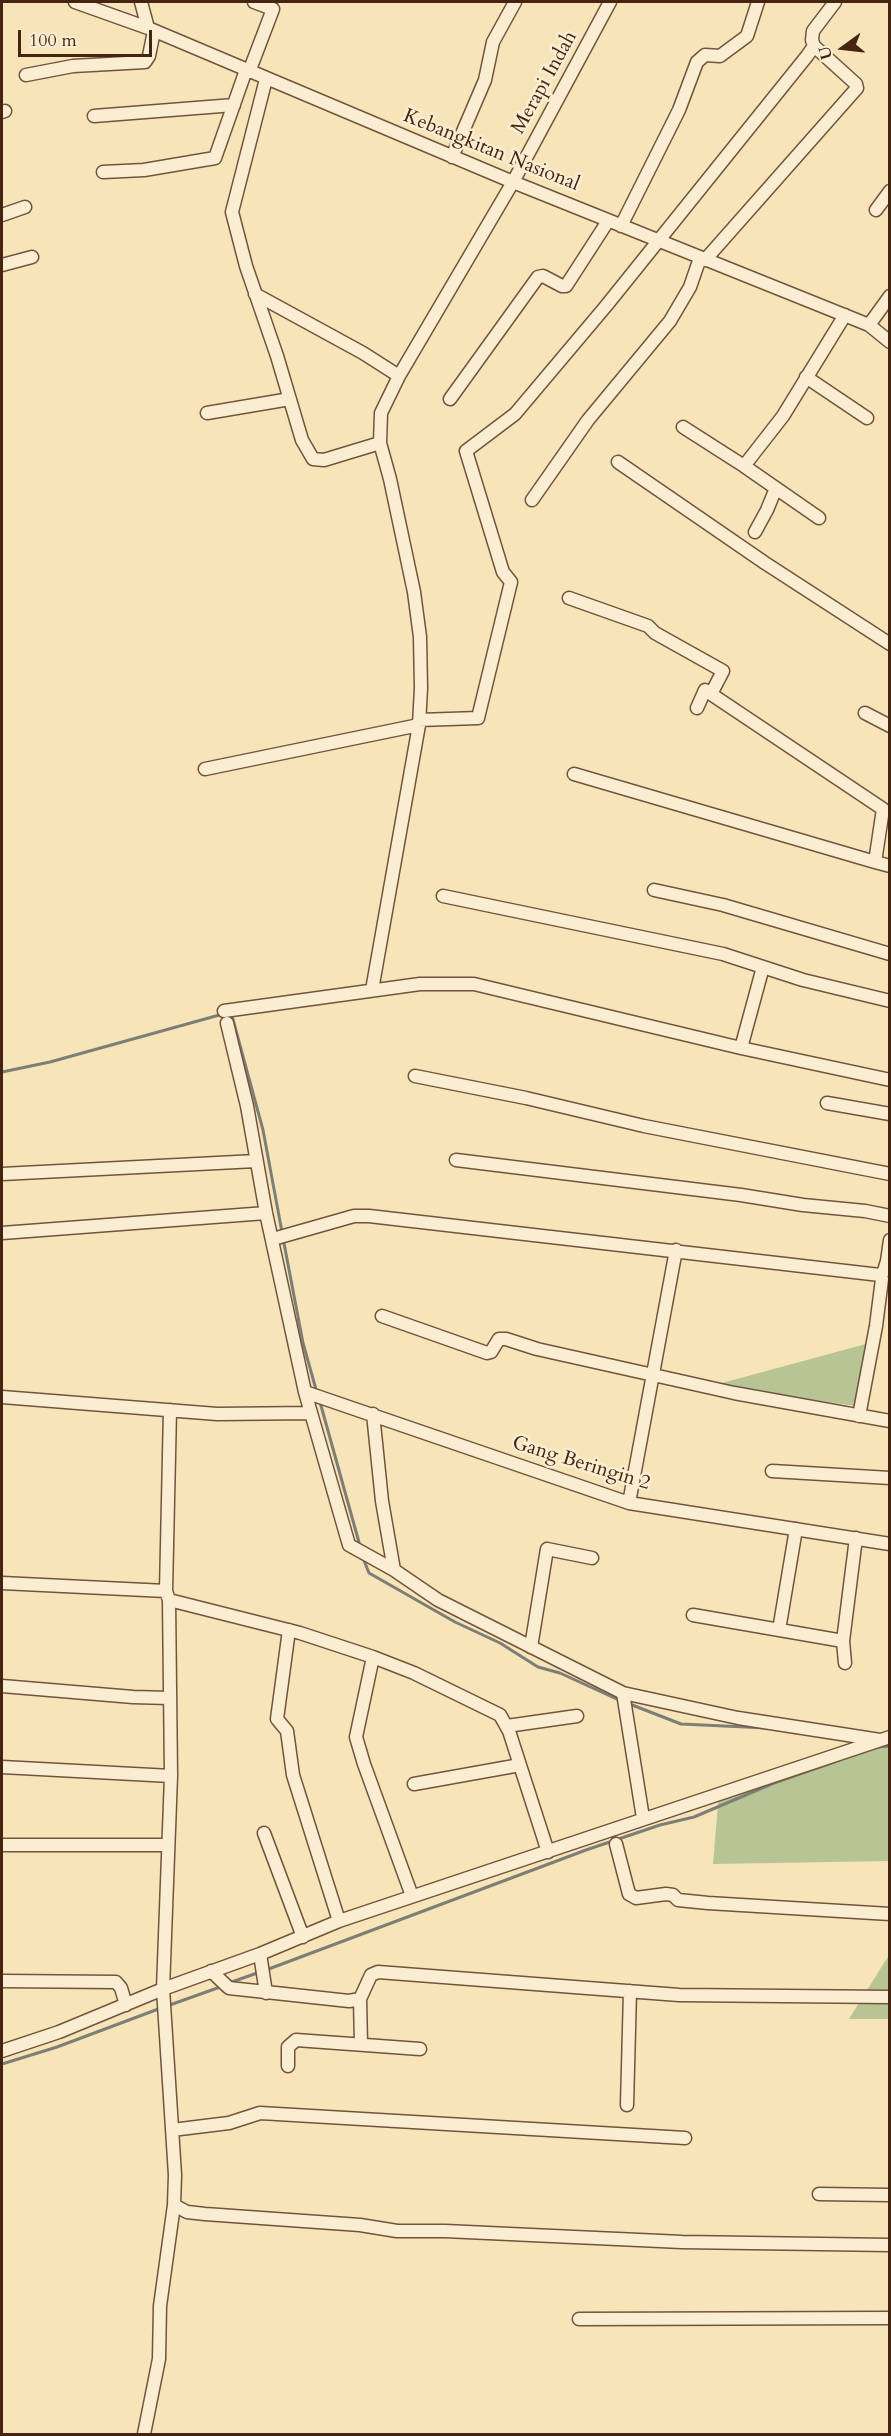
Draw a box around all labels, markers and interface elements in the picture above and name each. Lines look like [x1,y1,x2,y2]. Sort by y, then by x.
scale bar [21,18,154,56]
north arrow [813,18,873,78]
street label: Merapi Indah [507,27,583,139]
text: 100 m [29,28,77,53]
text: U [813,44,838,62]
street label: Kebangkitan Nasional [399,105,583,197]
street label: Gang Beringin 2 [509,1432,653,1496]

